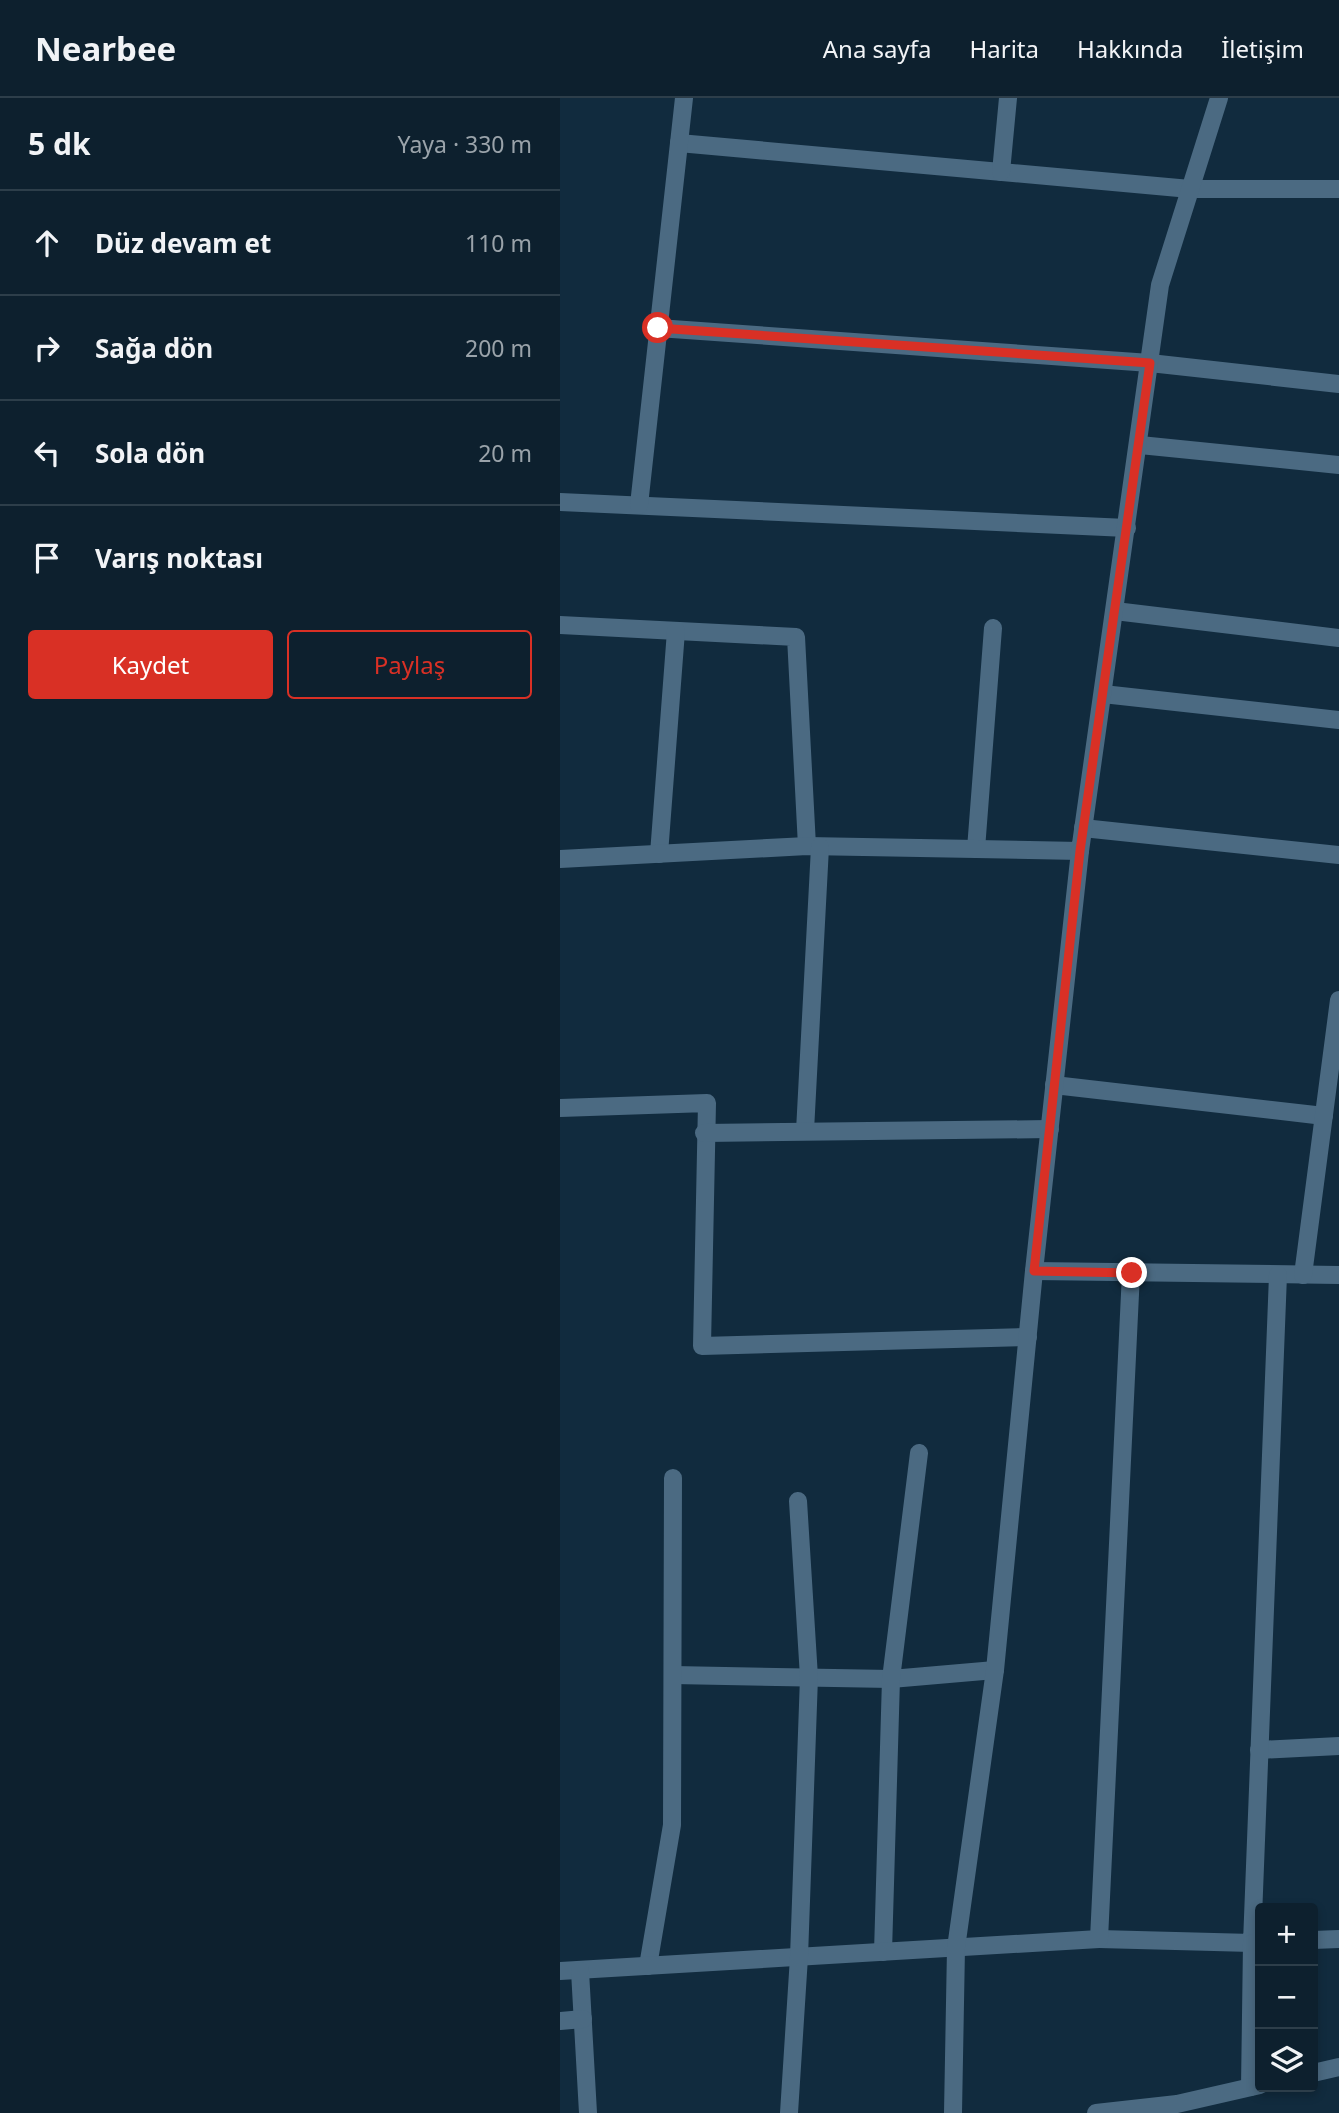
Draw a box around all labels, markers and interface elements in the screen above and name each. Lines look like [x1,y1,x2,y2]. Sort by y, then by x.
text: Nearbee [35,26,176,71]
text: Ana sayfa [823,32,932,65]
text: Harita [970,32,1039,65]
text: Hakkında [1077,32,1183,65]
text: İletişim [1221,32,1304,65]
text: 5 dk [28,123,91,164]
text: Yaya · 330 m [398,128,532,160]
icon: ahead [28,224,66,262]
text: Düz devam et [95,225,271,261]
text: 110 m [465,227,532,259]
route start [642,312,673,343]
icon: right [28,329,66,367]
text: Sağa dön [95,330,213,366]
text: 200 m [465,332,532,364]
icon: left [28,434,66,472]
text: Sola dön [95,435,205,471]
text: 20 m [478,437,532,469]
icon: arrive [28,539,66,577]
text: Varış noktası [95,540,263,576]
button: Kaydet [28,630,273,699]
button: Paylaş [287,630,532,699]
route end [1116,1257,1147,1288]
map controls [1255,1903,1318,2092]
button: + [1255,1903,1318,1966]
button: − [1255,1966,1318,2029]
button: layers [1255,2029,1318,2092]

